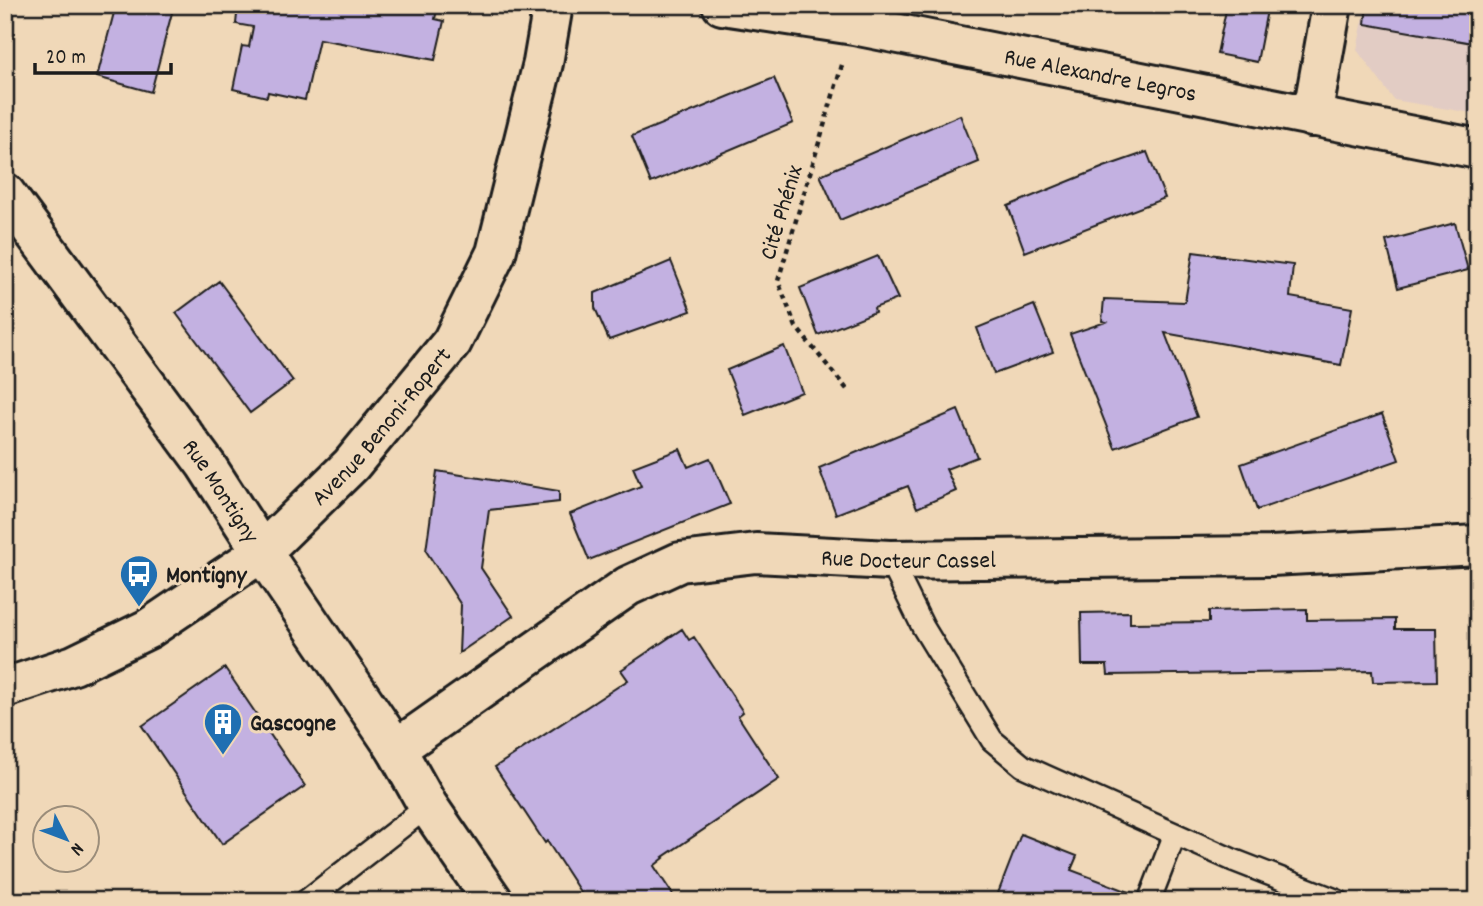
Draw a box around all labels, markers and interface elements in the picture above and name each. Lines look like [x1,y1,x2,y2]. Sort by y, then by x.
scale bar [35,32,172,76]
street label: Rue Alexandre Legros [1001,41,1199,113]
text: 20 m [46,44,86,74]
street label: Cité Phénix [752,161,813,264]
street label: Avenue Benoni-Ropert [305,341,461,515]
street label: Rue Montigny [172,433,267,552]
street label: Rue Docteur Cassel [820,542,996,580]
bus stop icon: Montigny [118,553,160,608]
place label: Montigny [166,560,248,594]
building icon: Gascogne [202,701,244,756]
place label: Gascogne [250,708,336,742]
north arrow [32,804,102,874]
text: N [63,836,89,861]

